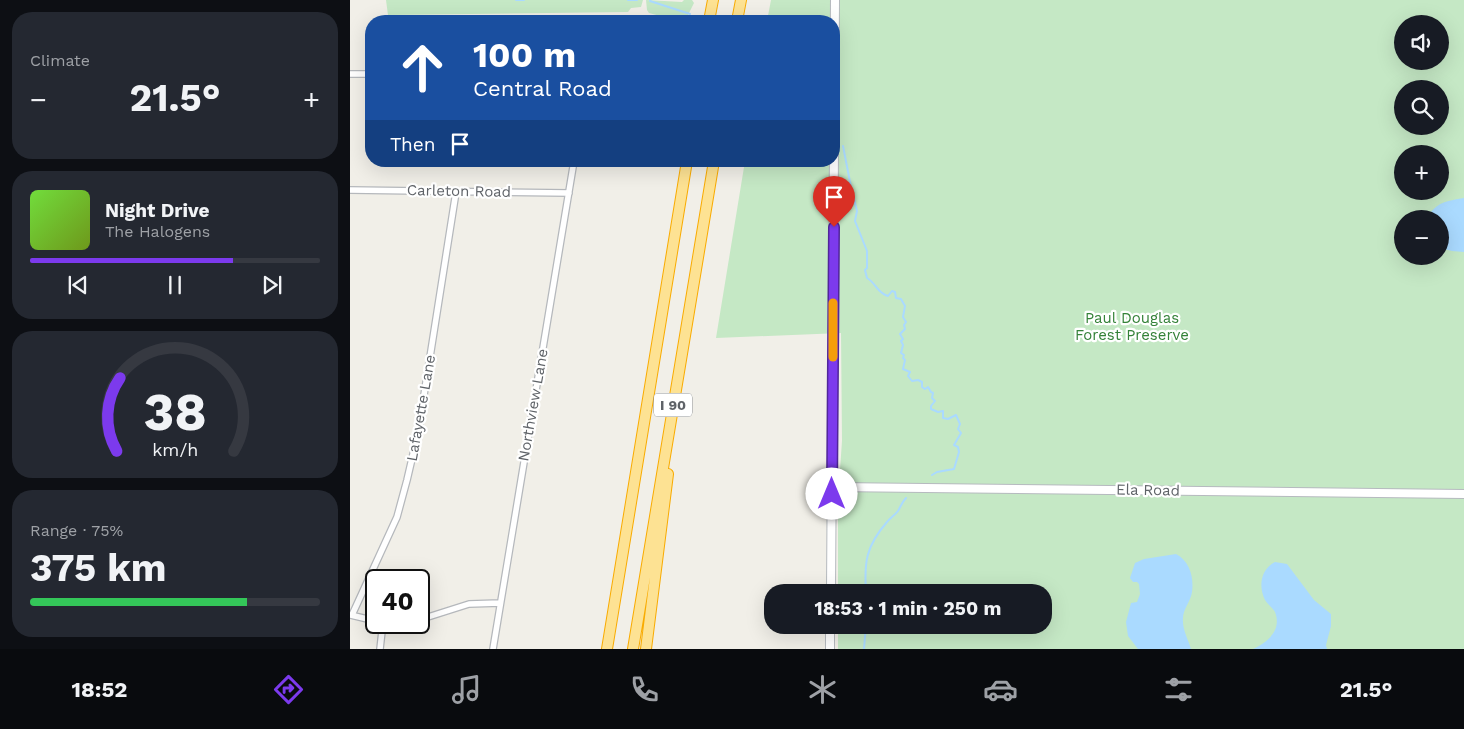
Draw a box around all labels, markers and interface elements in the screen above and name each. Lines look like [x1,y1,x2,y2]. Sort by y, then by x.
map controls [1394,15,1449,265]
button: sound [1394,15,1449,70]
text: 100 m [473,34,576,76]
icon: ahead [390,35,455,100]
text: Climate [30,51,90,70]
text: 21.5° [129,76,221,120]
text: Central Road [473,76,612,101]
button: search [1394,80,1449,135]
text: − [30,83,47,116]
text: + [303,83,320,116]
icon: arrive [446,130,474,158]
text: Then [390,133,436,156]
button: + [1394,145,1449,200]
pin [813,176,855,227]
street label: Carleton Road [407,181,511,201]
icon: arrive [820,183,848,211]
text: Night Drive [105,199,210,222]
button: − [1394,210,1449,265]
text: The Halogens [105,222,210,241]
icon: previous [64,271,92,299]
icon: pause [161,271,189,299]
icon: next [258,271,286,299]
park label: Paul Douglas Forest Preserve [1075,309,1189,344]
street label: Northview Lane [514,347,552,463]
street label: Lafayette Lane [403,353,439,463]
text: 38 [143,382,207,443]
road number: I 90 [654,394,692,416]
text: km/h [152,439,198,460]
position arrow [805,467,857,519]
street label: Ela Road [1116,480,1180,500]
text: Range · 75% [30,521,123,540]
text: 375 km [30,546,167,590]
speed limit sign: 40 [365,569,430,634]
text: 18:53 · 1 min · 250 m [815,597,1001,620]
icon: directions [271,672,306,707]
icon: music [449,672,484,707]
icon: phone [627,672,662,707]
icon: climate [805,672,840,707]
icon: car [983,672,1018,707]
icon: filters [1161,672,1196,707]
text: 18:52 [72,677,127,702]
text: 21.5° [1340,677,1392,702]

